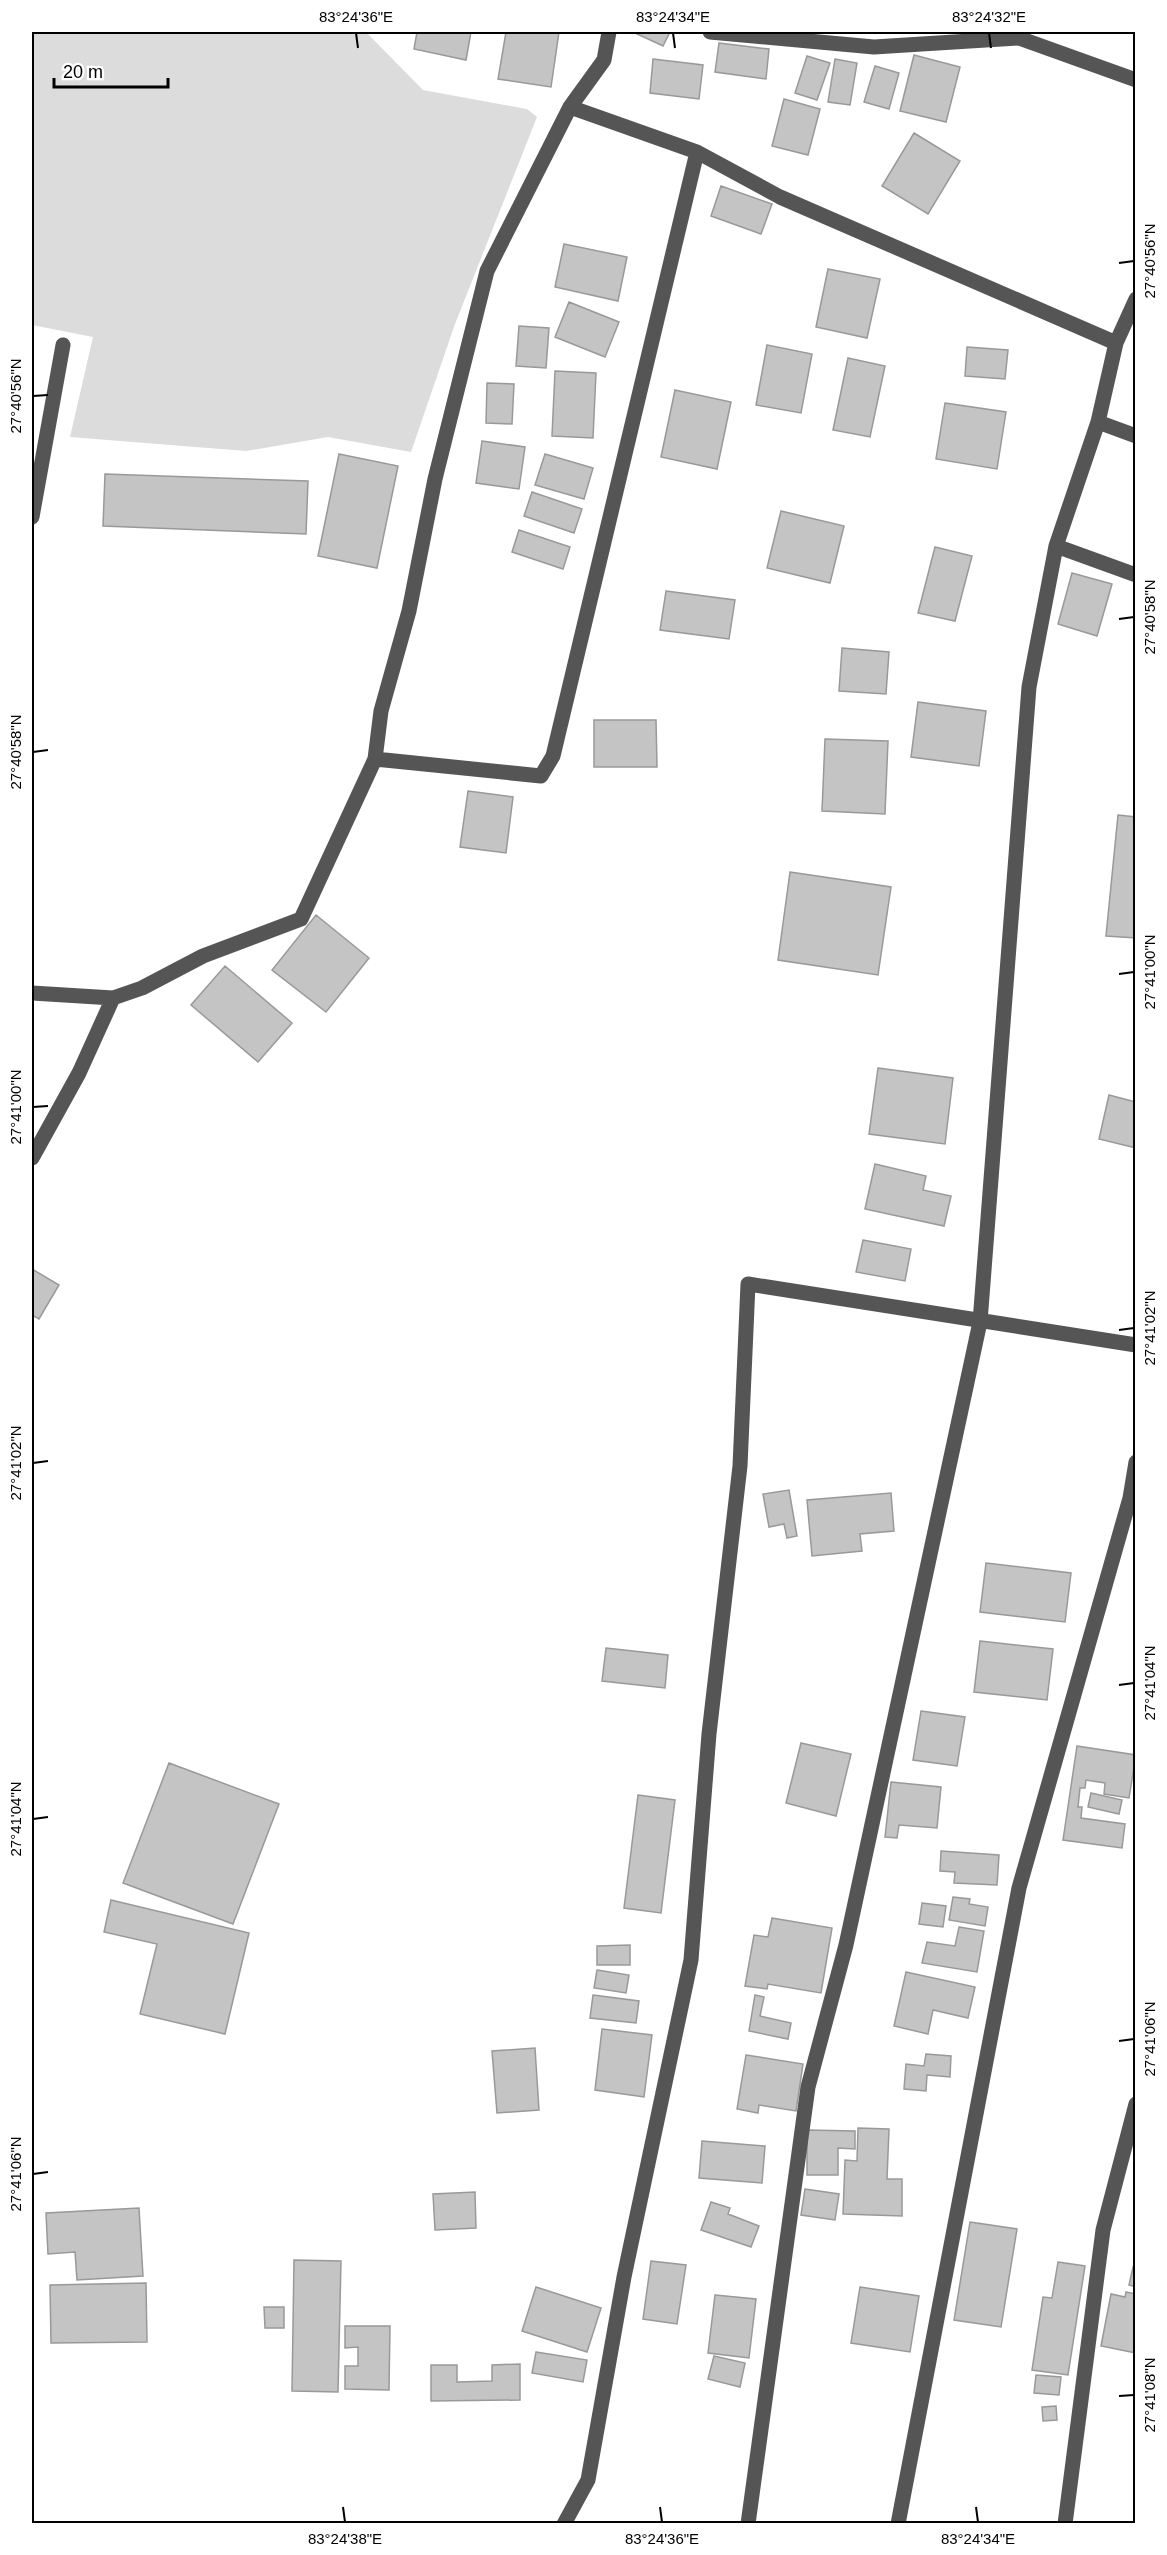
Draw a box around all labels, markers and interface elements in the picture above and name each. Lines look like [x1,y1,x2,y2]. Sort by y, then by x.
text: 83°24'36"E [319,8,393,25]
text: 83°24'34"E [636,8,710,25]
text: 83°24'32"E [952,8,1026,25]
scale bar [54,51,168,89]
text: 20 m [63,62,103,82]
text: 27°40'56"N [1141,223,1158,299]
text: 27°40'56"N [7,358,24,434]
text: 27°40'58"N [1141,579,1158,655]
text: 27°40'58"N [7,714,24,790]
text: 27°41'00"N [1141,934,1158,1010]
text: 27°41'00"N [7,1069,24,1145]
text: 27°41'02"N [1141,1290,1158,1366]
text: 27°41'02"N [7,1425,24,1501]
text: 27°41'04"N [1141,1645,1158,1721]
text: 27°41'04"N [7,1781,24,1857]
text: 27°41'06"N [1141,2001,1158,2077]
text: 27°41'06"N [7,2136,24,2212]
text: 27°41'08"N [1141,2357,1158,2433]
text: 83°24'38"E [308,2530,382,2547]
text: 83°24'36"E [625,2530,699,2547]
text: 83°24'34"E [941,2530,1015,2547]

